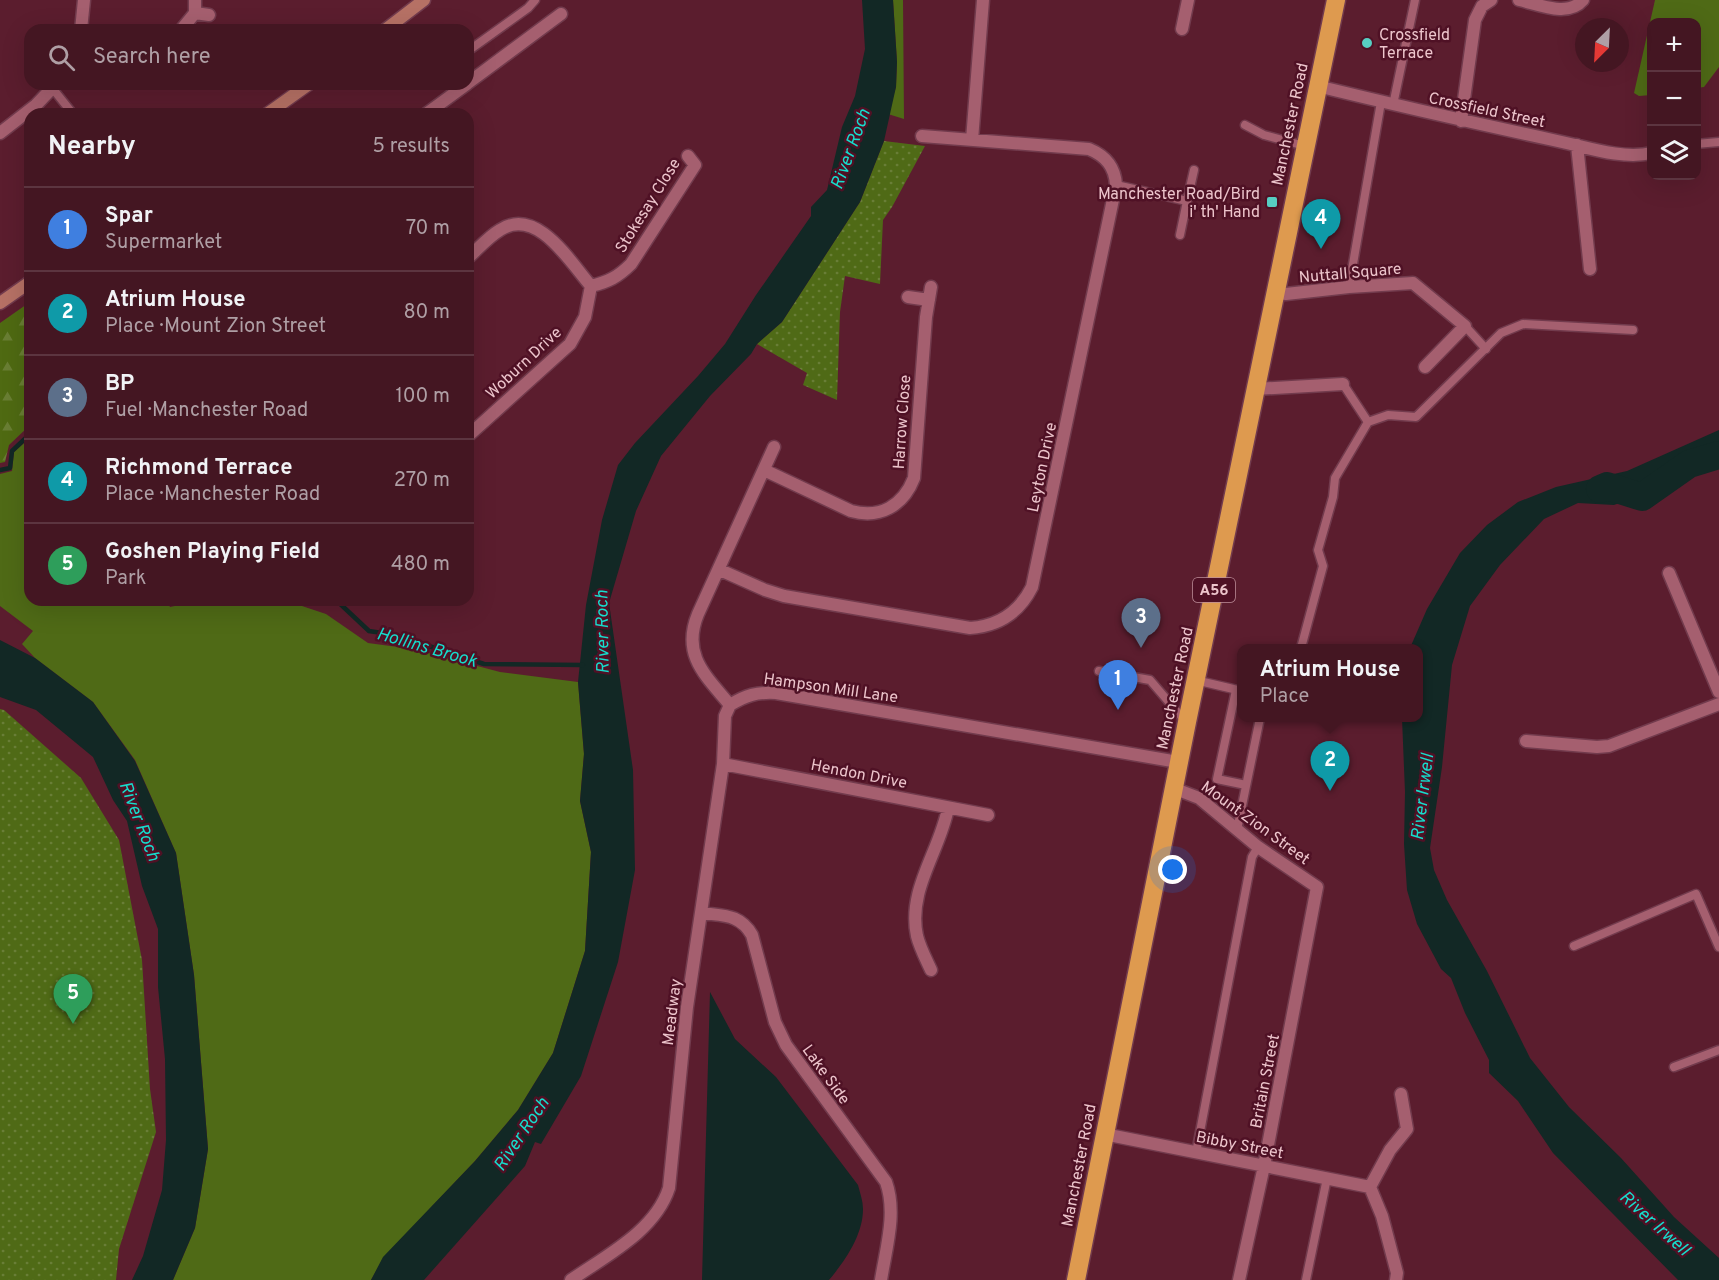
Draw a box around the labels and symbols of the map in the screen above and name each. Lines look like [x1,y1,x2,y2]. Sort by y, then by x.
north arrow [1575,18,1629,72]
place label: Crossfield Terrace [1379,26,1450,64]
marker: Crossfield Terrace [1360,36,1374,50]
street label: Manchester Road [1268,61,1314,188]
street label: Crossfield Street [1426,89,1547,133]
water label: River Roch [826,106,877,193]
street label: Stokesay Close [612,155,686,257]
place label: Manchester Road/Bird i' th' Hand [1098,185,1260,223]
marker: Manchester Road/Bird i' th' Hand [1265,195,1279,209]
pin: 4 [1302,200,1340,249]
street label: Nuttall Square [1298,260,1402,288]
street label: Woburn Drive [482,323,567,404]
street label: Harrow Close [890,374,916,470]
street label: Leyton Drive [1024,421,1062,514]
road number: A56 [1193,578,1235,602]
water label: River Roch [591,590,616,674]
pin: 3 [1122,598,1160,648]
water label: Hollins Brook [374,623,480,674]
street label: Manchester Road [1153,625,1199,752]
pin: 1 [1098,660,1138,710]
street label: Hampson Mill Lane [762,670,899,708]
pin: 2 [1310,742,1350,791]
water label: River Irwell [1407,751,1440,842]
street label: Hendon Drive [809,756,909,794]
street label: Mount Zion Street [1196,777,1313,870]
water label: River Roch [113,778,164,865]
your location [1158,855,1187,884]
pin: 5 [54,974,92,1024]
street label: Meadway [659,978,687,1047]
street label: Britain Street [1247,1032,1285,1130]
street label: Lake Side [797,1041,854,1109]
water label: River Roch [489,1093,555,1176]
street label: Manchester Road [1058,1102,1102,1229]
street label: Bibby Street [1194,1128,1285,1164]
water label: River Irwell [1614,1186,1695,1263]

